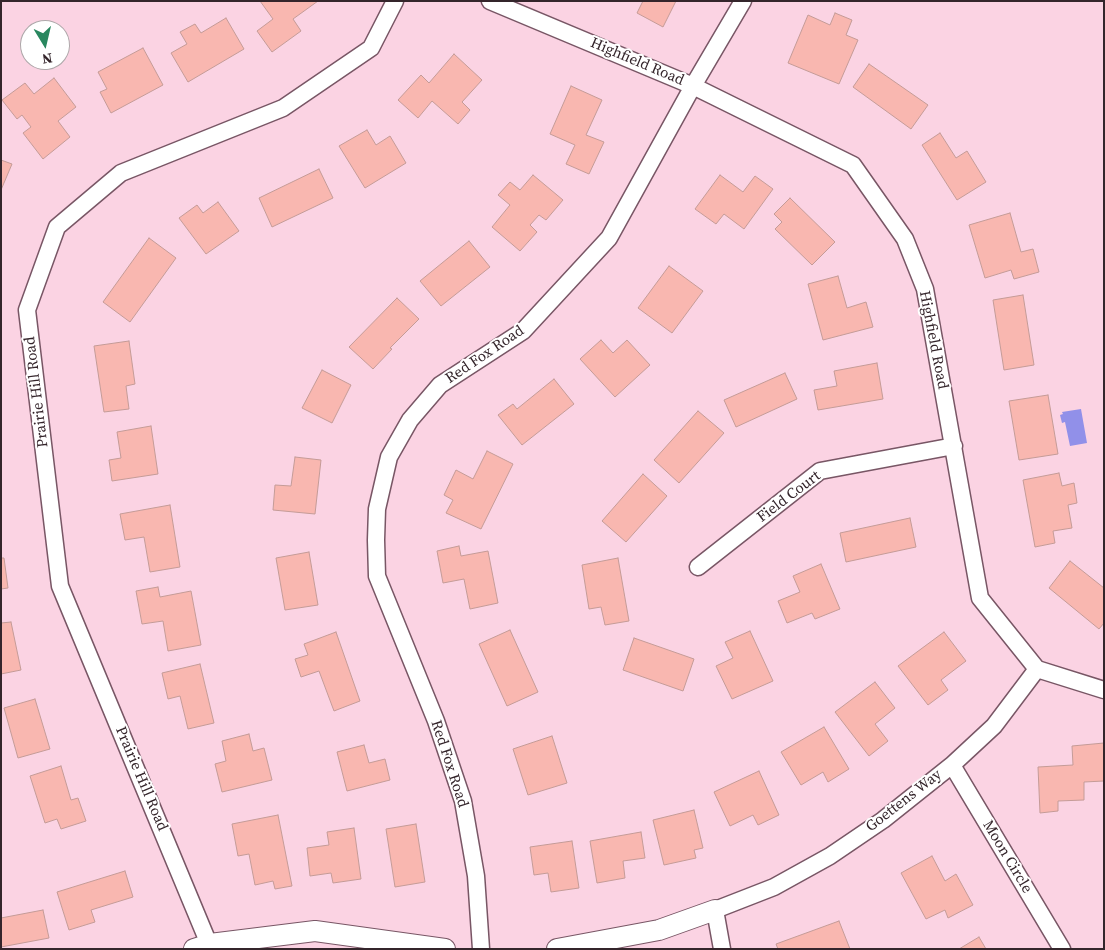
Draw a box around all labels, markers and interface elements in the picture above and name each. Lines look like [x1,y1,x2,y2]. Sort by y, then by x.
north arrow [20,20,70,70]
street label: Highfield Road [587,34,687,90]
text: N [41,48,54,70]
street label: Highfield Road [915,289,951,391]
street label: Red Fox Road [442,322,528,388]
street label: Prairie Hill Road [21,335,53,449]
street label: Field Court [754,467,824,527]
street label: Red Fox Road [426,718,472,810]
street label: Prairie Hill Road [111,724,171,834]
street label: Goettens Way [862,766,946,836]
street label: Moon Circle [978,817,1036,897]

